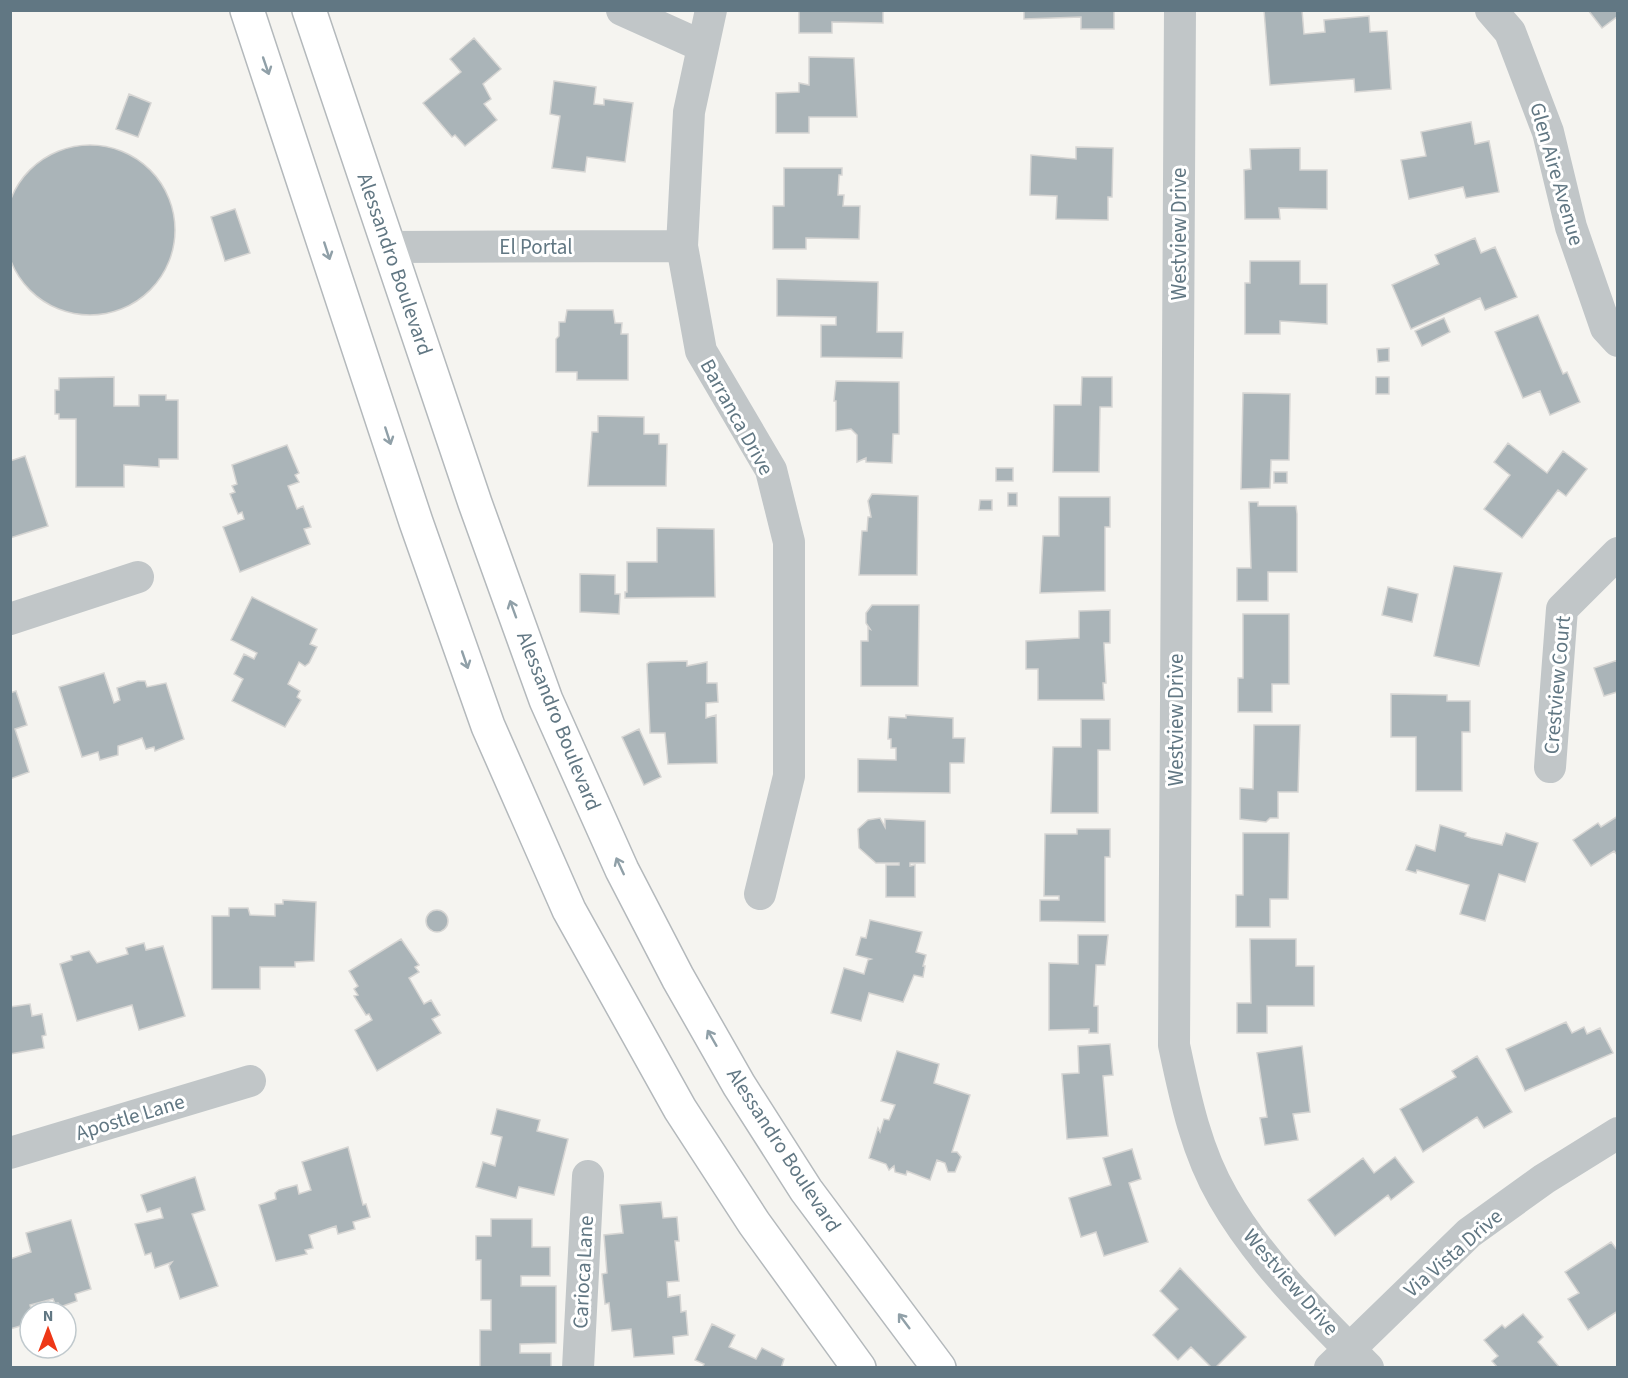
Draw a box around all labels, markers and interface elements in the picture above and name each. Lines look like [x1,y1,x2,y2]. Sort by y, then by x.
one-way arrow [261,56,272,75]
street label: Glen Aire Avenue [1522,99,1592,249]
street label: Westview Drive [1164,168,1194,300]
street label: Alessandro Boulevard [350,169,440,359]
street label: El Portal [499,232,573,262]
one-way arrow [322,241,333,260]
street label: Barranca Drive [693,353,781,481]
one-way arrow [383,426,394,445]
one-way arrow [507,600,518,619]
street label: Crestview Court [1536,614,1578,756]
street label: Alessandro Boulevard [509,627,609,815]
one-way arrow [460,650,471,669]
street label: Westview Drive [1161,654,1191,786]
one-way arrow [614,858,626,876]
one-way arrow [706,1030,718,1047]
street label: Alessandro Boulevard [719,1062,849,1238]
street label: Apostle Lane [72,1086,188,1148]
street label: Via Vista Drive [1397,1202,1509,1304]
street label: Carioca Lane [565,1215,601,1329]
street label: Westview Drive [1236,1222,1346,1342]
north arrow [18,1300,78,1360]
text: N [43,1305,53,1327]
one-way arrow [897,1313,910,1329]

